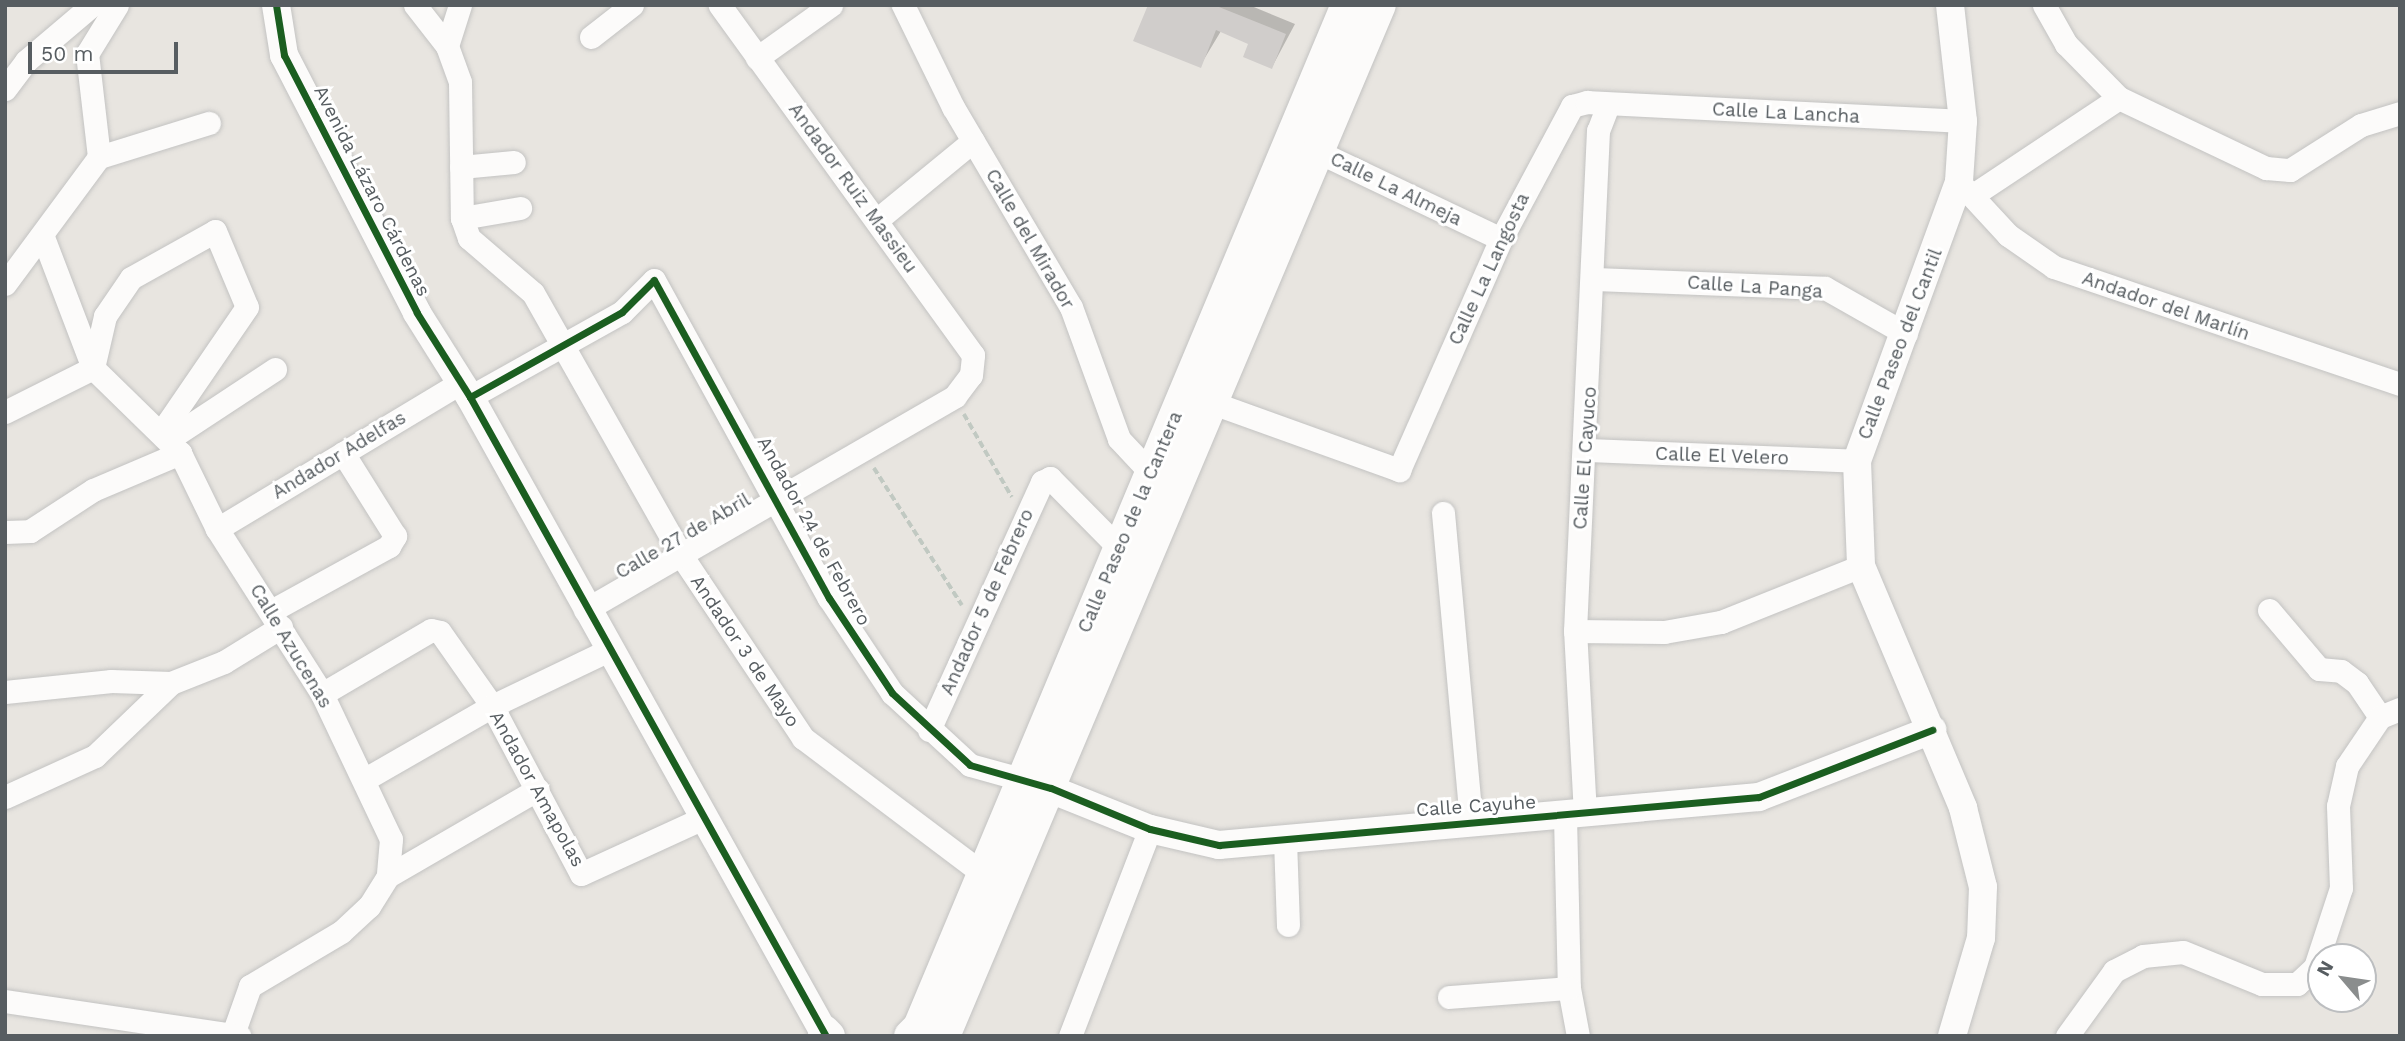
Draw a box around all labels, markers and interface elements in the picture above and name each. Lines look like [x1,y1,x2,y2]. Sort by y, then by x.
scale bar [32,28,182,72]
text: 50 m [41,41,93,66]
street label: Avenida Lázaro Cárdenas [309,82,435,300]
street label: Andador Ruiz Massieu [784,98,922,278]
street label: Calle La Lancha [1711,98,1861,128]
street label: Calle La Almeja [1326,147,1466,231]
street label: Calle del Mirador [980,165,1080,313]
street label: Calle La Langosta [1444,189,1534,349]
street label: Calle Paseo del Cantil [1853,245,1947,443]
street label: Andador del Marlín [2079,266,2253,346]
street label: Calle La Panga [1686,271,1824,303]
street label: Calle El Cayuco [1569,385,1601,531]
street label: Andador Adelfas [267,406,411,504]
street label: Calle Paseo de la Cantera [1073,408,1187,636]
street label: Andador 24 de Febrero [752,432,876,630]
street label: Calle El Velero [1654,442,1790,470]
street label: Calle 27 de Abril [611,488,755,584]
street label: Andador 5 de Febrero [935,505,1039,699]
street label: Andador 3 de Mayo [686,570,804,732]
street label: Calle Azucenas [245,580,337,712]
street label: Andador Amapolas [484,707,590,871]
street label: Calle Cayuhe [1415,790,1537,822]
north arrow [2307,943,2377,1013]
text: N [2311,957,2338,980]

